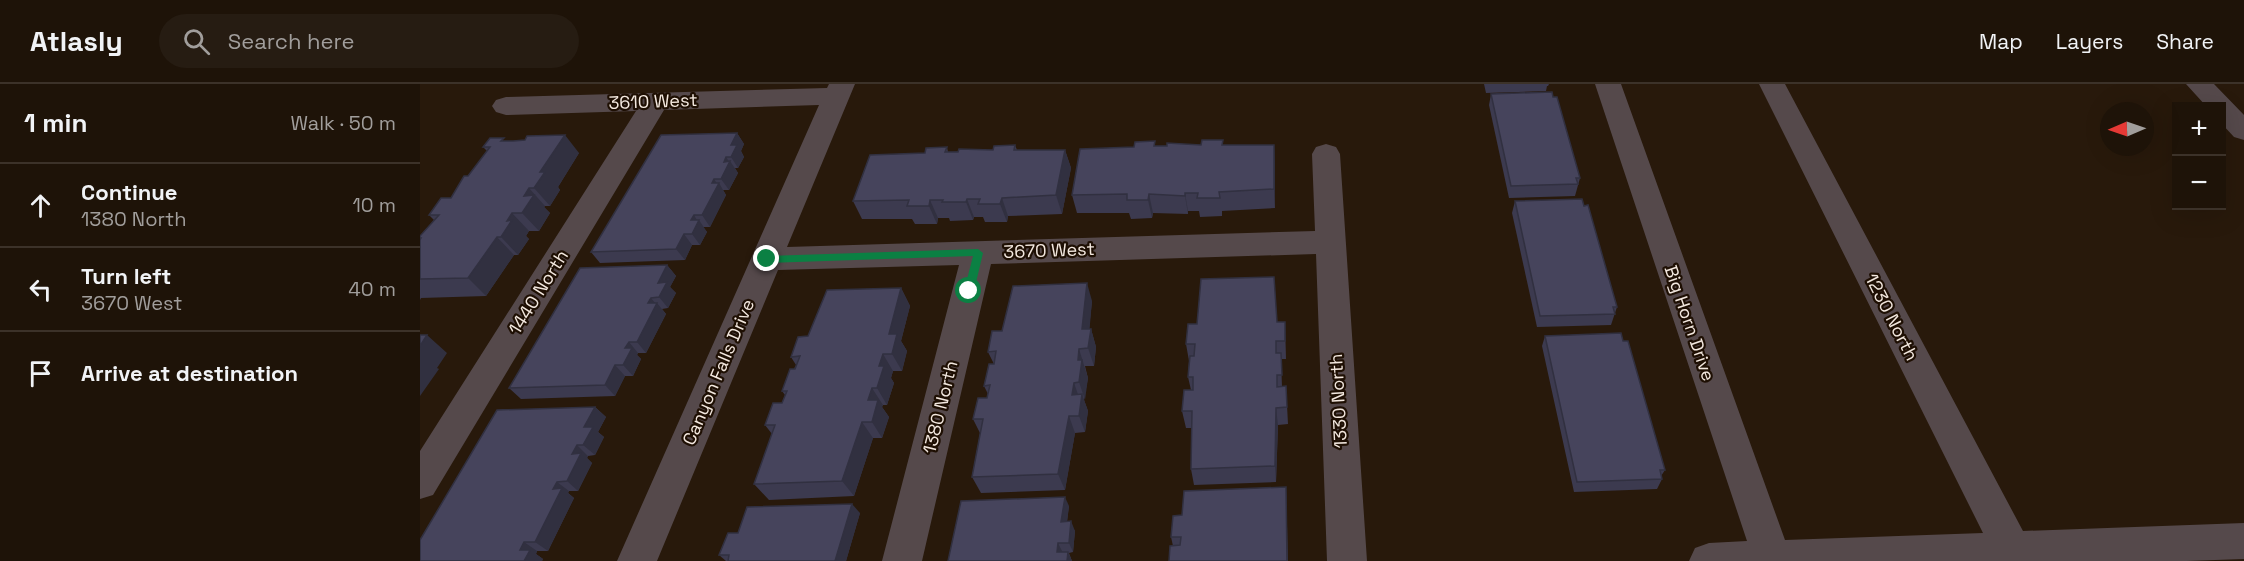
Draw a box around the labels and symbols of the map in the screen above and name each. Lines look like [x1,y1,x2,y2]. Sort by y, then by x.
street label: 3610 West [608,88,698,114]
north arrow [2100,102,2154,156]
street label: 3670 West [1003,237,1095,263]
street label: 1440 North [503,245,573,339]
route end [753,245,779,271]
street label: Big Horn Drive [1659,262,1721,384]
street label: 1230 North [1860,270,1924,364]
route start [955,277,981,303]
street label: Canyon Falls Drive [677,295,759,449]
street label: 1330 North [1324,353,1352,449]
street label: 1380 North [917,358,963,456]

